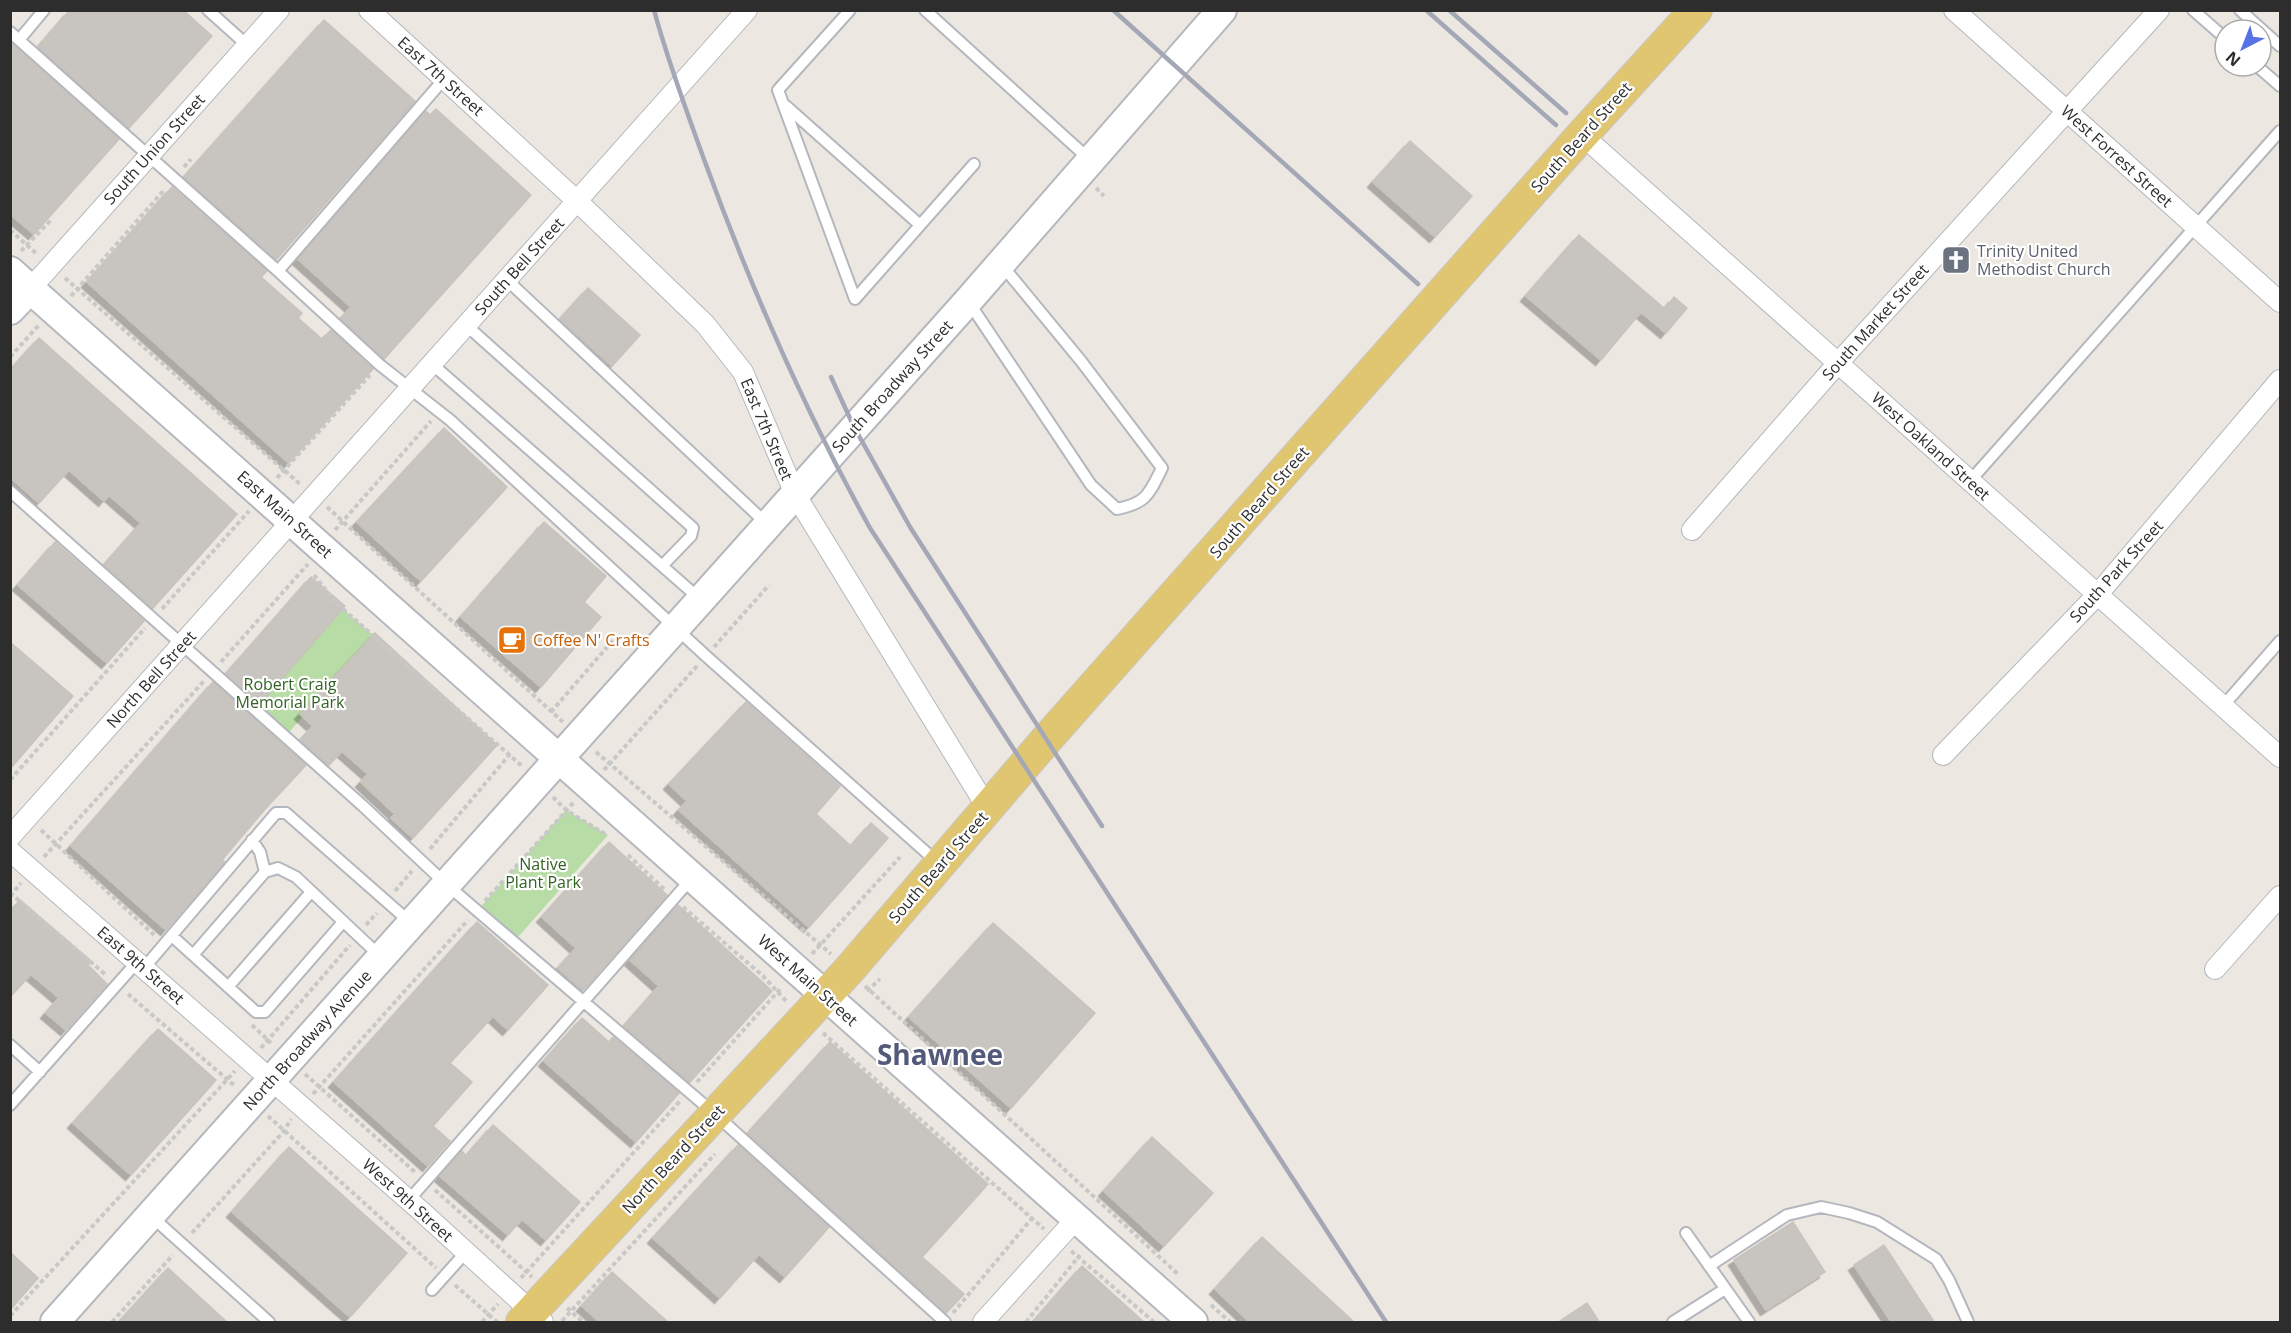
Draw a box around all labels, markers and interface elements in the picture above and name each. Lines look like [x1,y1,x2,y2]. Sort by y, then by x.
north arrow [2213,18,2273,78]
street label: East 7th Street [393,31,489,121]
text: N [2221,47,2245,72]
street label: South Beard Street [1526,77,1637,197]
street label: South Union Street [98,89,210,209]
street label: West Forrest Street [2056,100,2178,212]
street label: South Bell Street [469,212,569,319]
place label: Trinity United Methodist Church [1977,240,2111,280]
church icon: Trinity United Methodist Church [1940,244,1972,276]
street label: South Market Street [1817,259,1933,385]
street label: South Broadway Street [827,315,958,457]
street label: East 7th Street [736,375,798,484]
street label: West Oakland Street [1867,387,1995,505]
street label: South Beard Street [1204,441,1314,563]
street label: East Main Street [233,465,338,563]
street label: South Park Street [2064,515,2168,627]
cafe icon: Coffee N' Crafts [496,624,528,656]
street label: North Bell Street [101,625,201,732]
place label: Coffee N' Crafts [533,629,650,651]
park label: Robert Craig Memorial Park [236,673,345,713]
street label: South Beard Street [883,806,993,928]
park label: Native Plant Park [505,853,581,893]
street label: East 9th Street [93,921,189,1009]
street label: West Main Street [753,929,863,1031]
street label: North Broadway Avenue [238,965,376,1115]
district label: Shawnee [877,1035,1003,1073]
street label: North Beard Street [617,1100,729,1218]
street label: West 9th Street [358,1153,458,1247]

